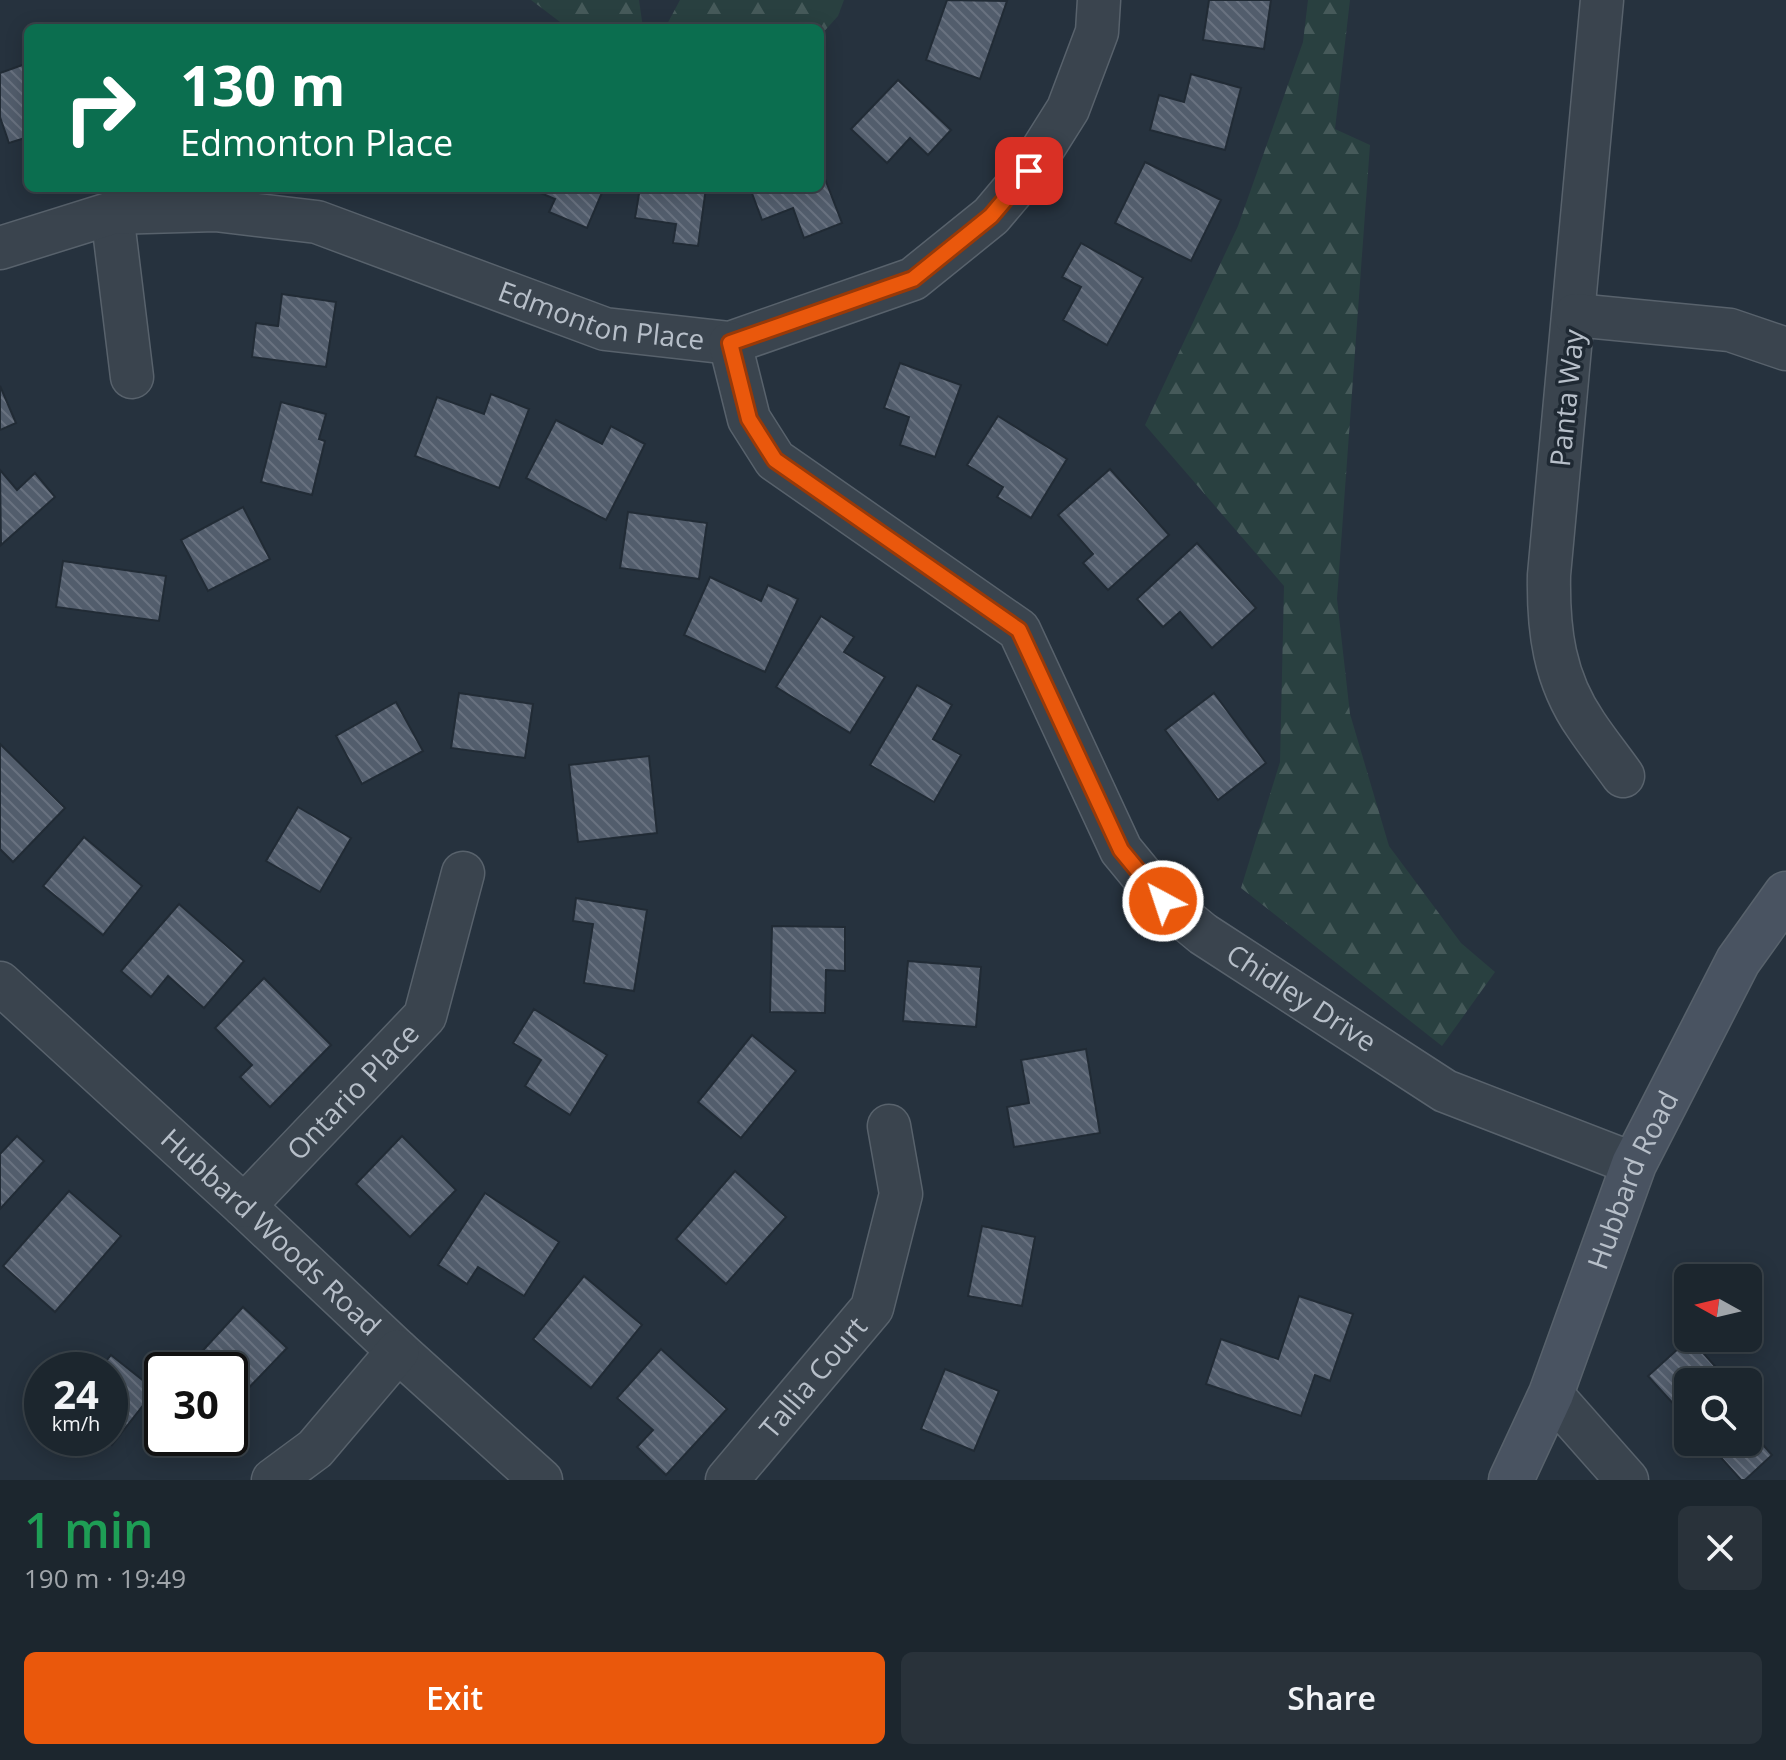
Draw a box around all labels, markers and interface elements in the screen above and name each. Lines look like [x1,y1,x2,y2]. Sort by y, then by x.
text: 130 m [180,46,346,122]
icon: right [48,56,152,160]
text: Edmonton Place [180,118,453,167]
pin [995,137,1063,205]
icon: arrive [1007,149,1051,193]
street label: Edmonton Place [493,271,707,358]
street label: Panta Way [1540,326,1592,468]
position arrow [1121,859,1205,943]
street label: Chidley Drive [1220,934,1384,1060]
street label: Ontario Place [278,1014,427,1168]
street label: Hubbard Road [1578,1084,1686,1274]
street label: Hubbard Woods Road [153,1119,390,1343]
north arrow [1674,1264,1762,1352]
map controls [1674,1264,1762,1456]
street label: Tallia Court [750,1308,875,1446]
speed limit sign: 30 [144,1352,248,1456]
text: 24 [53,1366,99,1421]
button: search [1674,1368,1762,1456]
text: km/h [52,1410,100,1437]
text: 1 min [24,1497,154,1562]
button: close [1678,1506,1762,1590]
text: 190 m · 19:49 [24,1560,186,1596]
button: Exit [24,1652,885,1744]
button: Share [901,1652,1762,1744]

